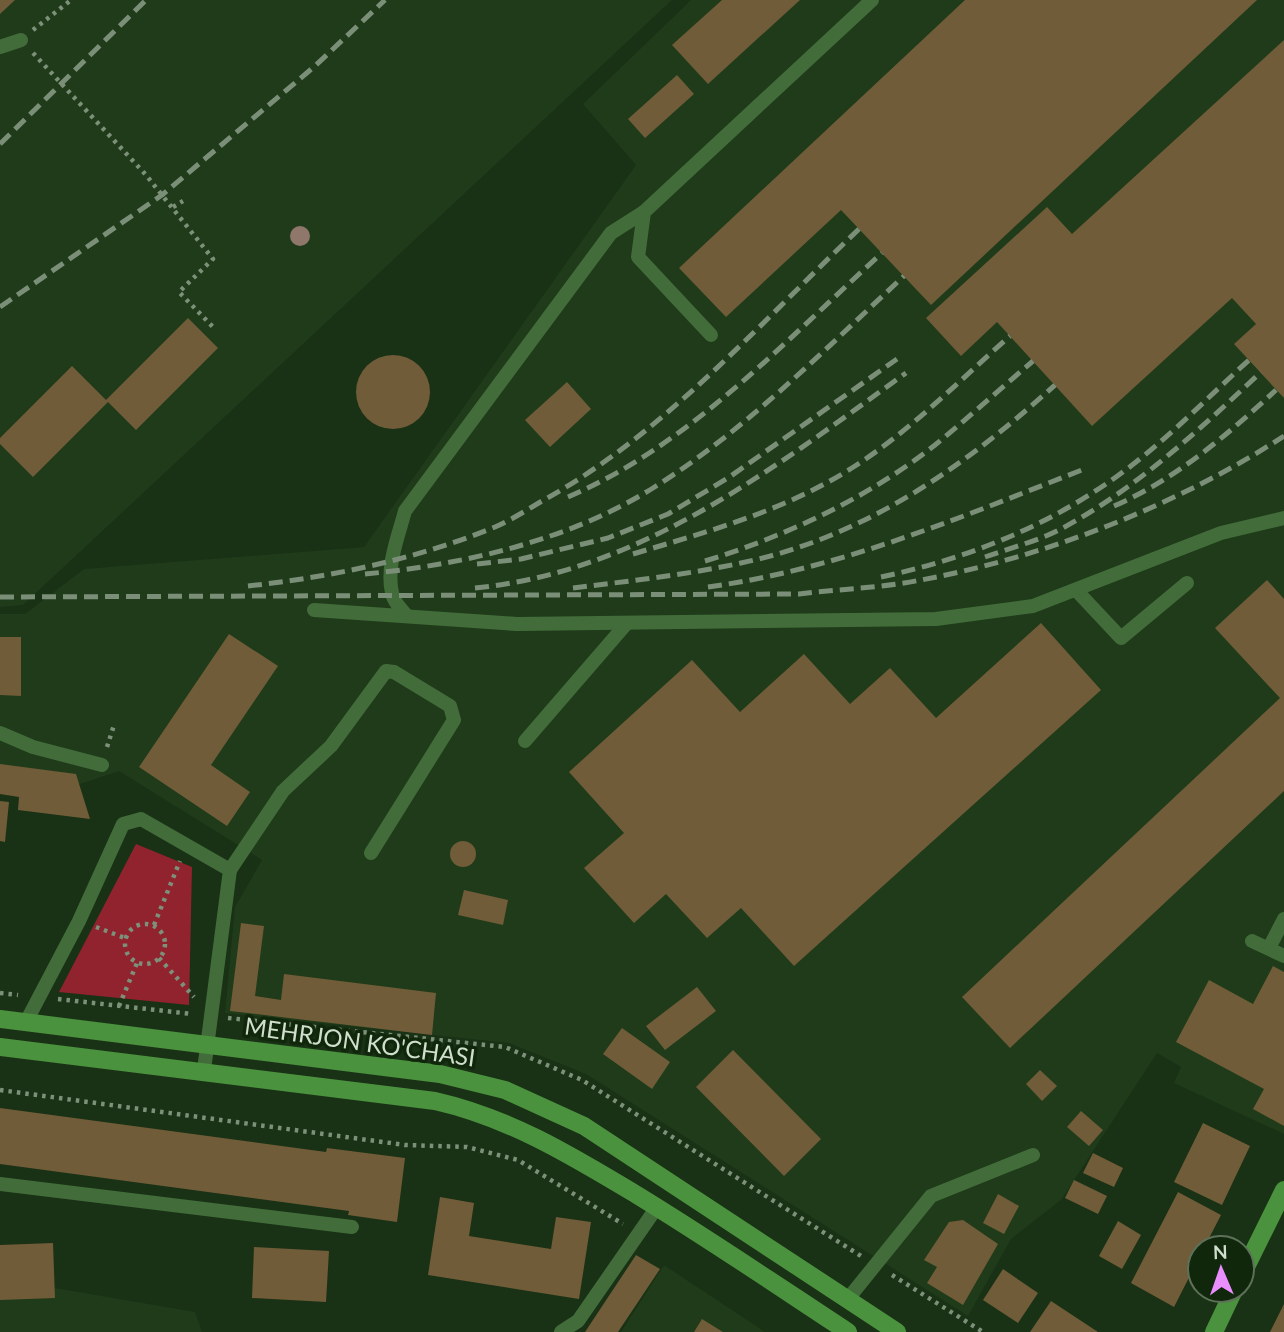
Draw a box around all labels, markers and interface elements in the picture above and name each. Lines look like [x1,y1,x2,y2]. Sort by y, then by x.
street label: MEHRJON KO'CHASI [243,1010,477,1072]
north arrow [1186,1234,1256,1304]
text: N [1213,1240,1228,1263]

